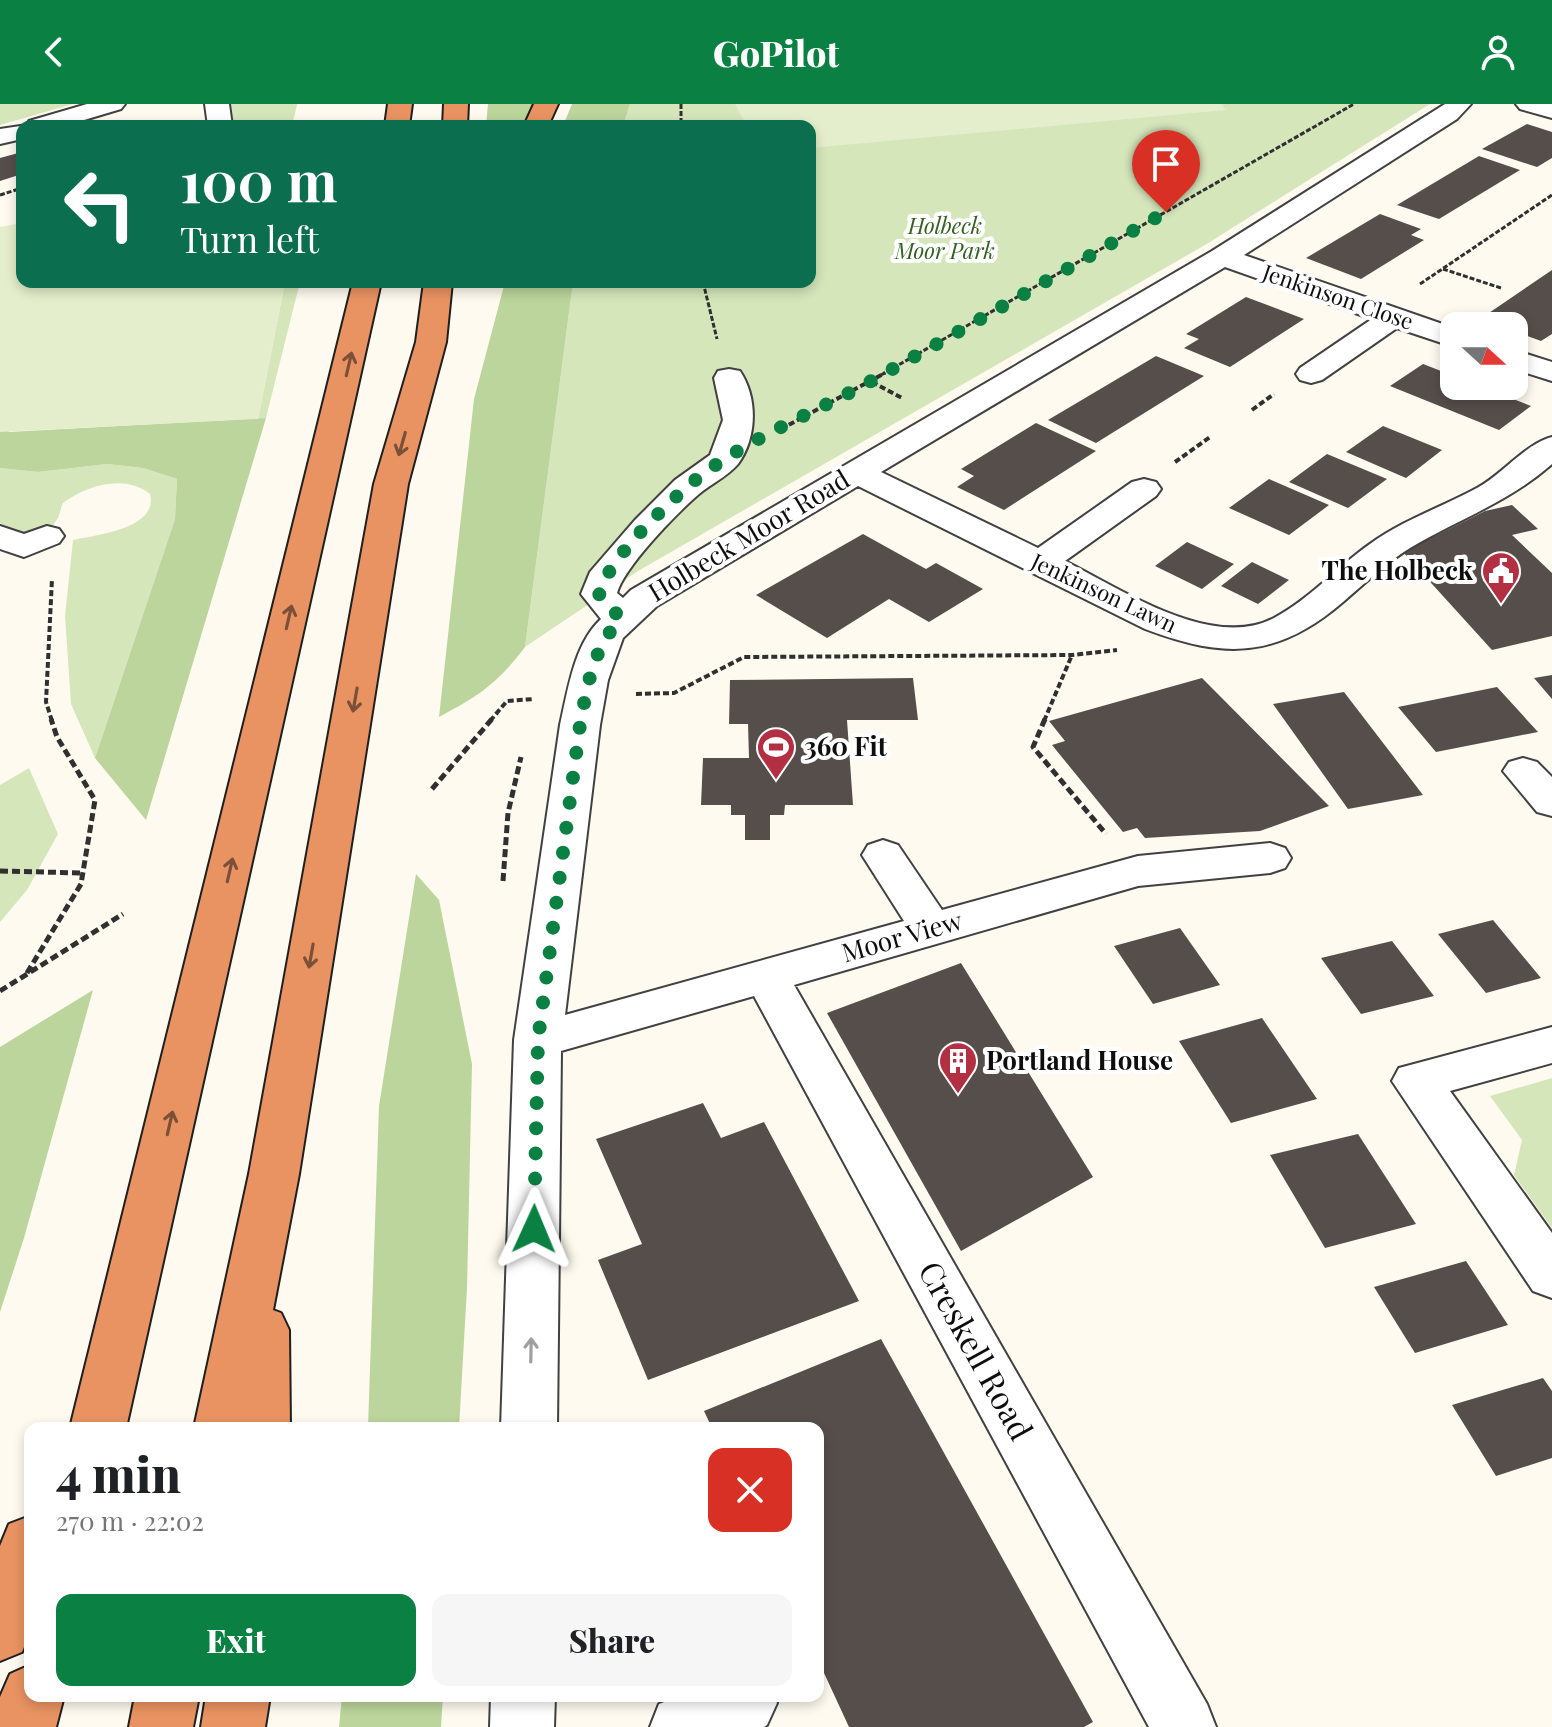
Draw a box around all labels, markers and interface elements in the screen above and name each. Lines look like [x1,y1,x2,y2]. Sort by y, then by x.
text: GoPilot [713,28,839,76]
icon: back [32,30,76,74]
icon: person [1476,30,1520,74]
pin [1132,130,1200,212]
text: 100 m [180,142,337,217]
icon: arrive [1144,142,1188,186]
icon: left [48,152,152,256]
park label: Holbeck Moor Park [894,210,995,265]
text: Turn left [180,214,319,262]
street label: Jenkinson Close [1258,256,1418,336]
north arrow [1440,312,1528,400]
map controls [1440,312,1528,400]
one-way arrow [342,351,357,377]
one-way arrow [394,431,409,457]
street label: Holbeck Moor Road [641,461,855,609]
street label: Jenkinson Lawn [1026,545,1182,639]
public building icon: The Holbeck [1480,550,1522,605]
place label: The Holbeck [1322,552,1474,587]
one-way arrow [283,605,298,630]
one-way arrow [346,687,361,712]
sports icon: 360 Fit [755,726,797,781]
place label: 360 Fit [804,728,888,763]
one-way arrow [223,858,238,883]
street label: Moor View [837,902,966,969]
one-way arrow [303,943,318,968]
building icon: Portland House [937,1040,979,1095]
place label: Portland House [986,1042,1173,1077]
one-way arrow [163,1111,178,1136]
position arrow [492,1187,576,1271]
street label: Creskell Road [910,1253,1044,1447]
one-way arrow [523,1337,538,1364]
text: 4 min [56,1441,181,1505]
button: close [708,1448,792,1532]
text: 270 m · 22:02 [56,1503,204,1538]
button: Exit [56,1594,416,1686]
button: Share [432,1594,792,1686]

